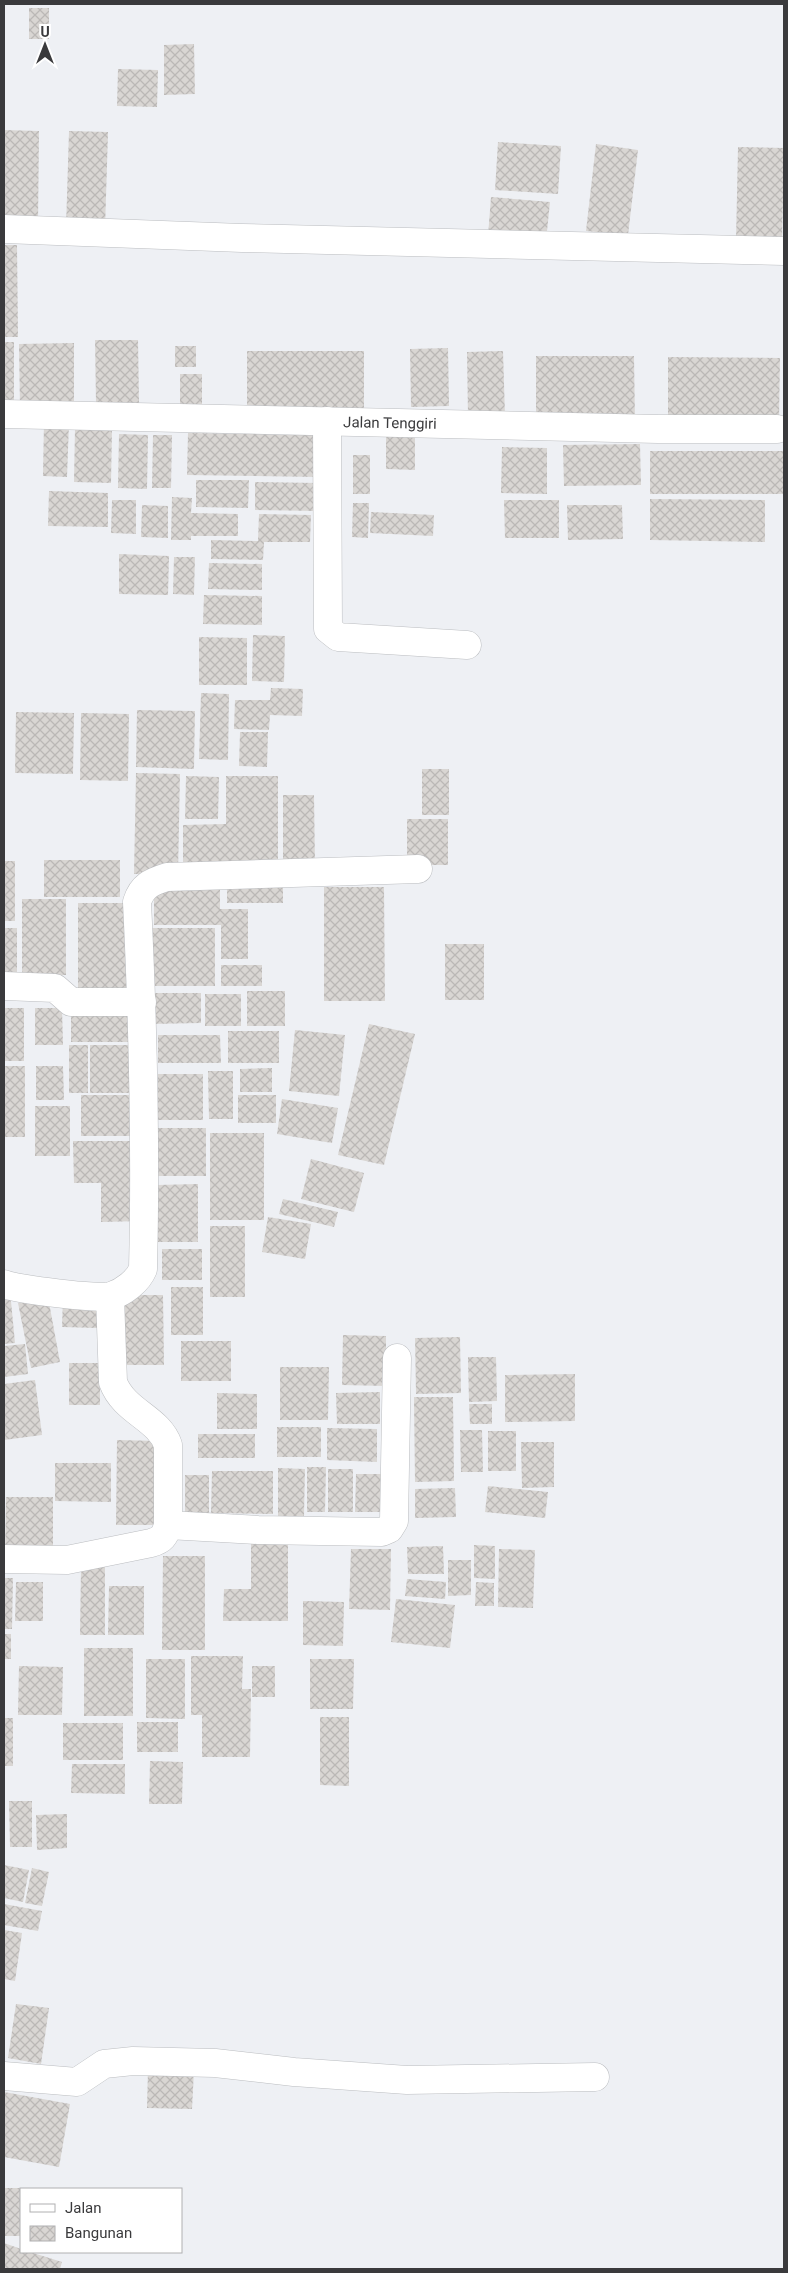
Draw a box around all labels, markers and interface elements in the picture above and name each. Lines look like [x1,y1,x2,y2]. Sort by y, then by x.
north arrow [20,20,70,70]
text: U [40,24,50,40]
street label: Jalan Tenggiri [343,413,437,433]
legend [20,2188,182,2253]
text: Jalan [65,2199,102,2217]
text: Bangunan [65,2224,132,2242]

